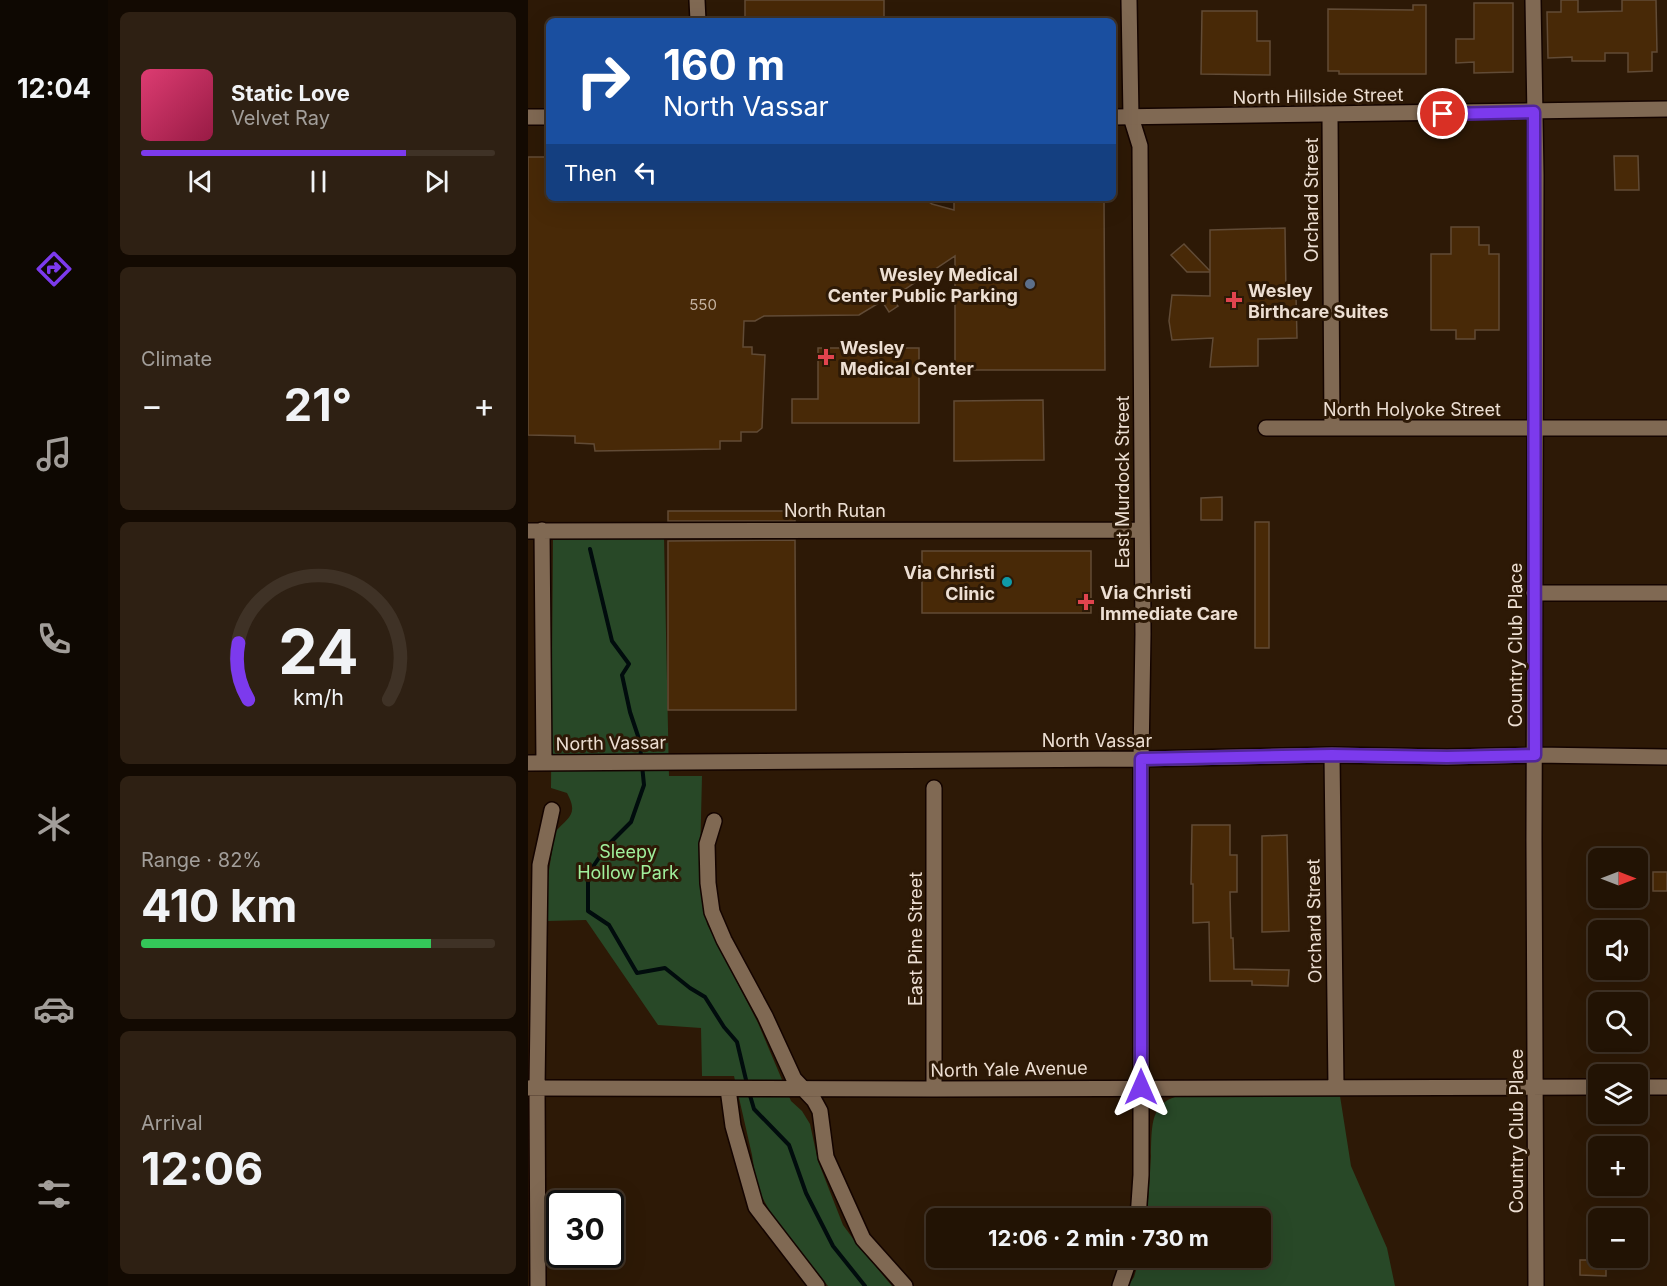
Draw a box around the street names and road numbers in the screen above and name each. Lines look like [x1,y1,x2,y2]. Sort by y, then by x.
street label: North Hillside Street [1232,84,1404,108]
street label: Orchard Street [1301,138,1322,262]
street label: East Murdock Street [1112,396,1133,568]
street label: North Holyoke Street [1323,399,1501,420]
street label: North Rutan [784,500,886,521]
street label: Country Club Place [1505,563,1526,727]
street label: North Vassar [1042,730,1152,751]
street label: North Vassar [556,732,667,754]
street label: Orchard Street [1302,858,1326,983]
street label: East Pine Street [905,872,926,1006]
street label: Country Club Place [1506,1049,1527,1213]
street label: North Yale Avenue [930,1057,1088,1081]

